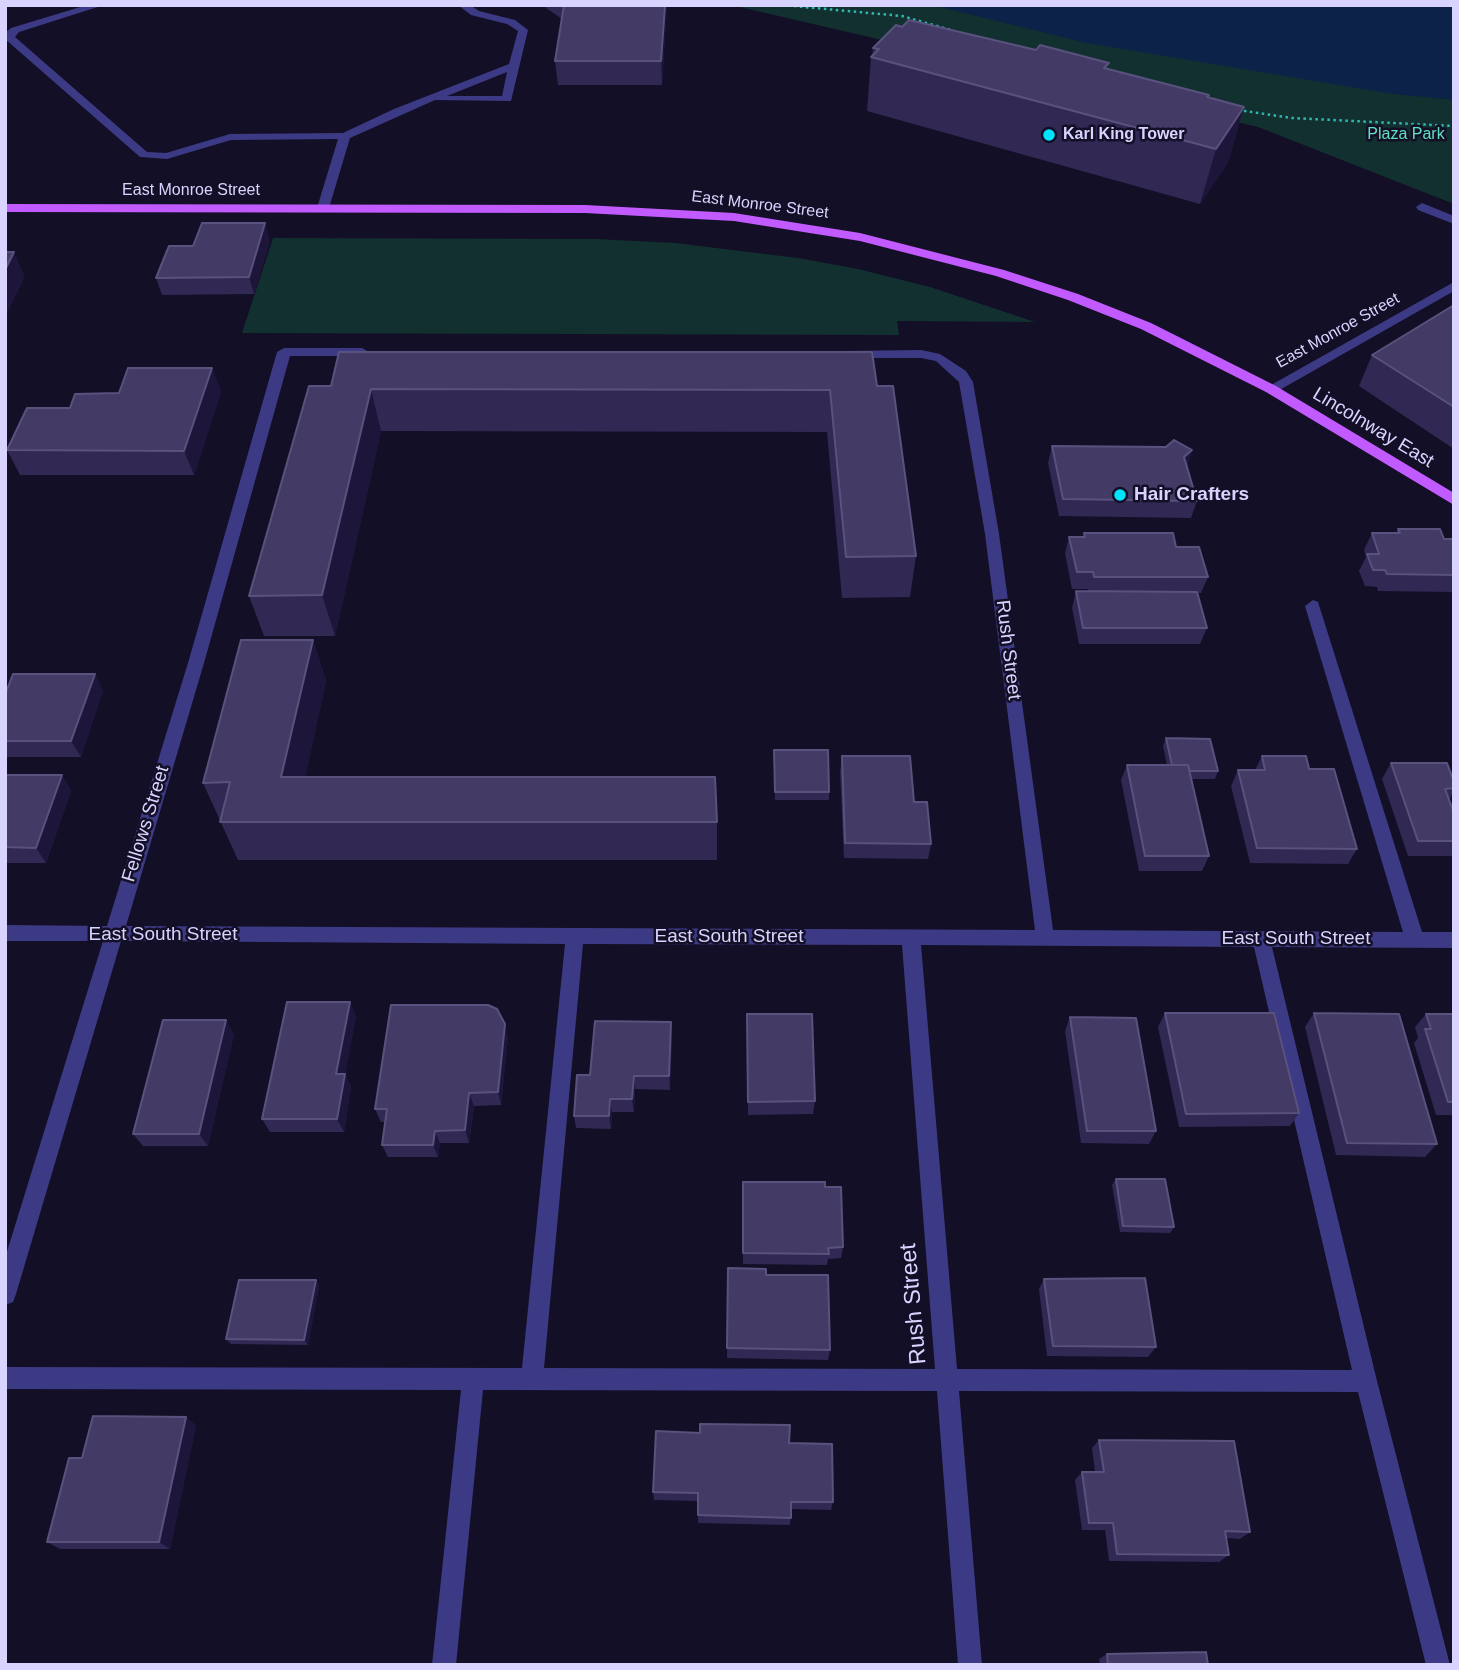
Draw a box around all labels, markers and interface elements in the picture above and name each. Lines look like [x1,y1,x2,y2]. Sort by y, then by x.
place label: Karl King Tower [1063,125,1184,145]
park label: Plaza Park [1367,125,1445,145]
marker: Karl King Tower [1041,127,1057,143]
street label: East Monroe Street [122,181,260,201]
street label: East Monroe Street [690,187,830,223]
street label: East Monroe Street [1273,289,1403,373]
street label: Lincolnway East [1308,383,1438,473]
place label: Hair Crafters [1134,484,1249,506]
marker: Hair Crafters [1112,487,1128,503]
street label: Rush Street [991,599,1025,701]
street label: Fellows Street [118,763,174,885]
street label: East South Street [89,924,237,946]
street label: East South Street [655,926,803,948]
street label: East South Street [1222,928,1370,950]
street label: Rush Street [895,1242,933,1366]

